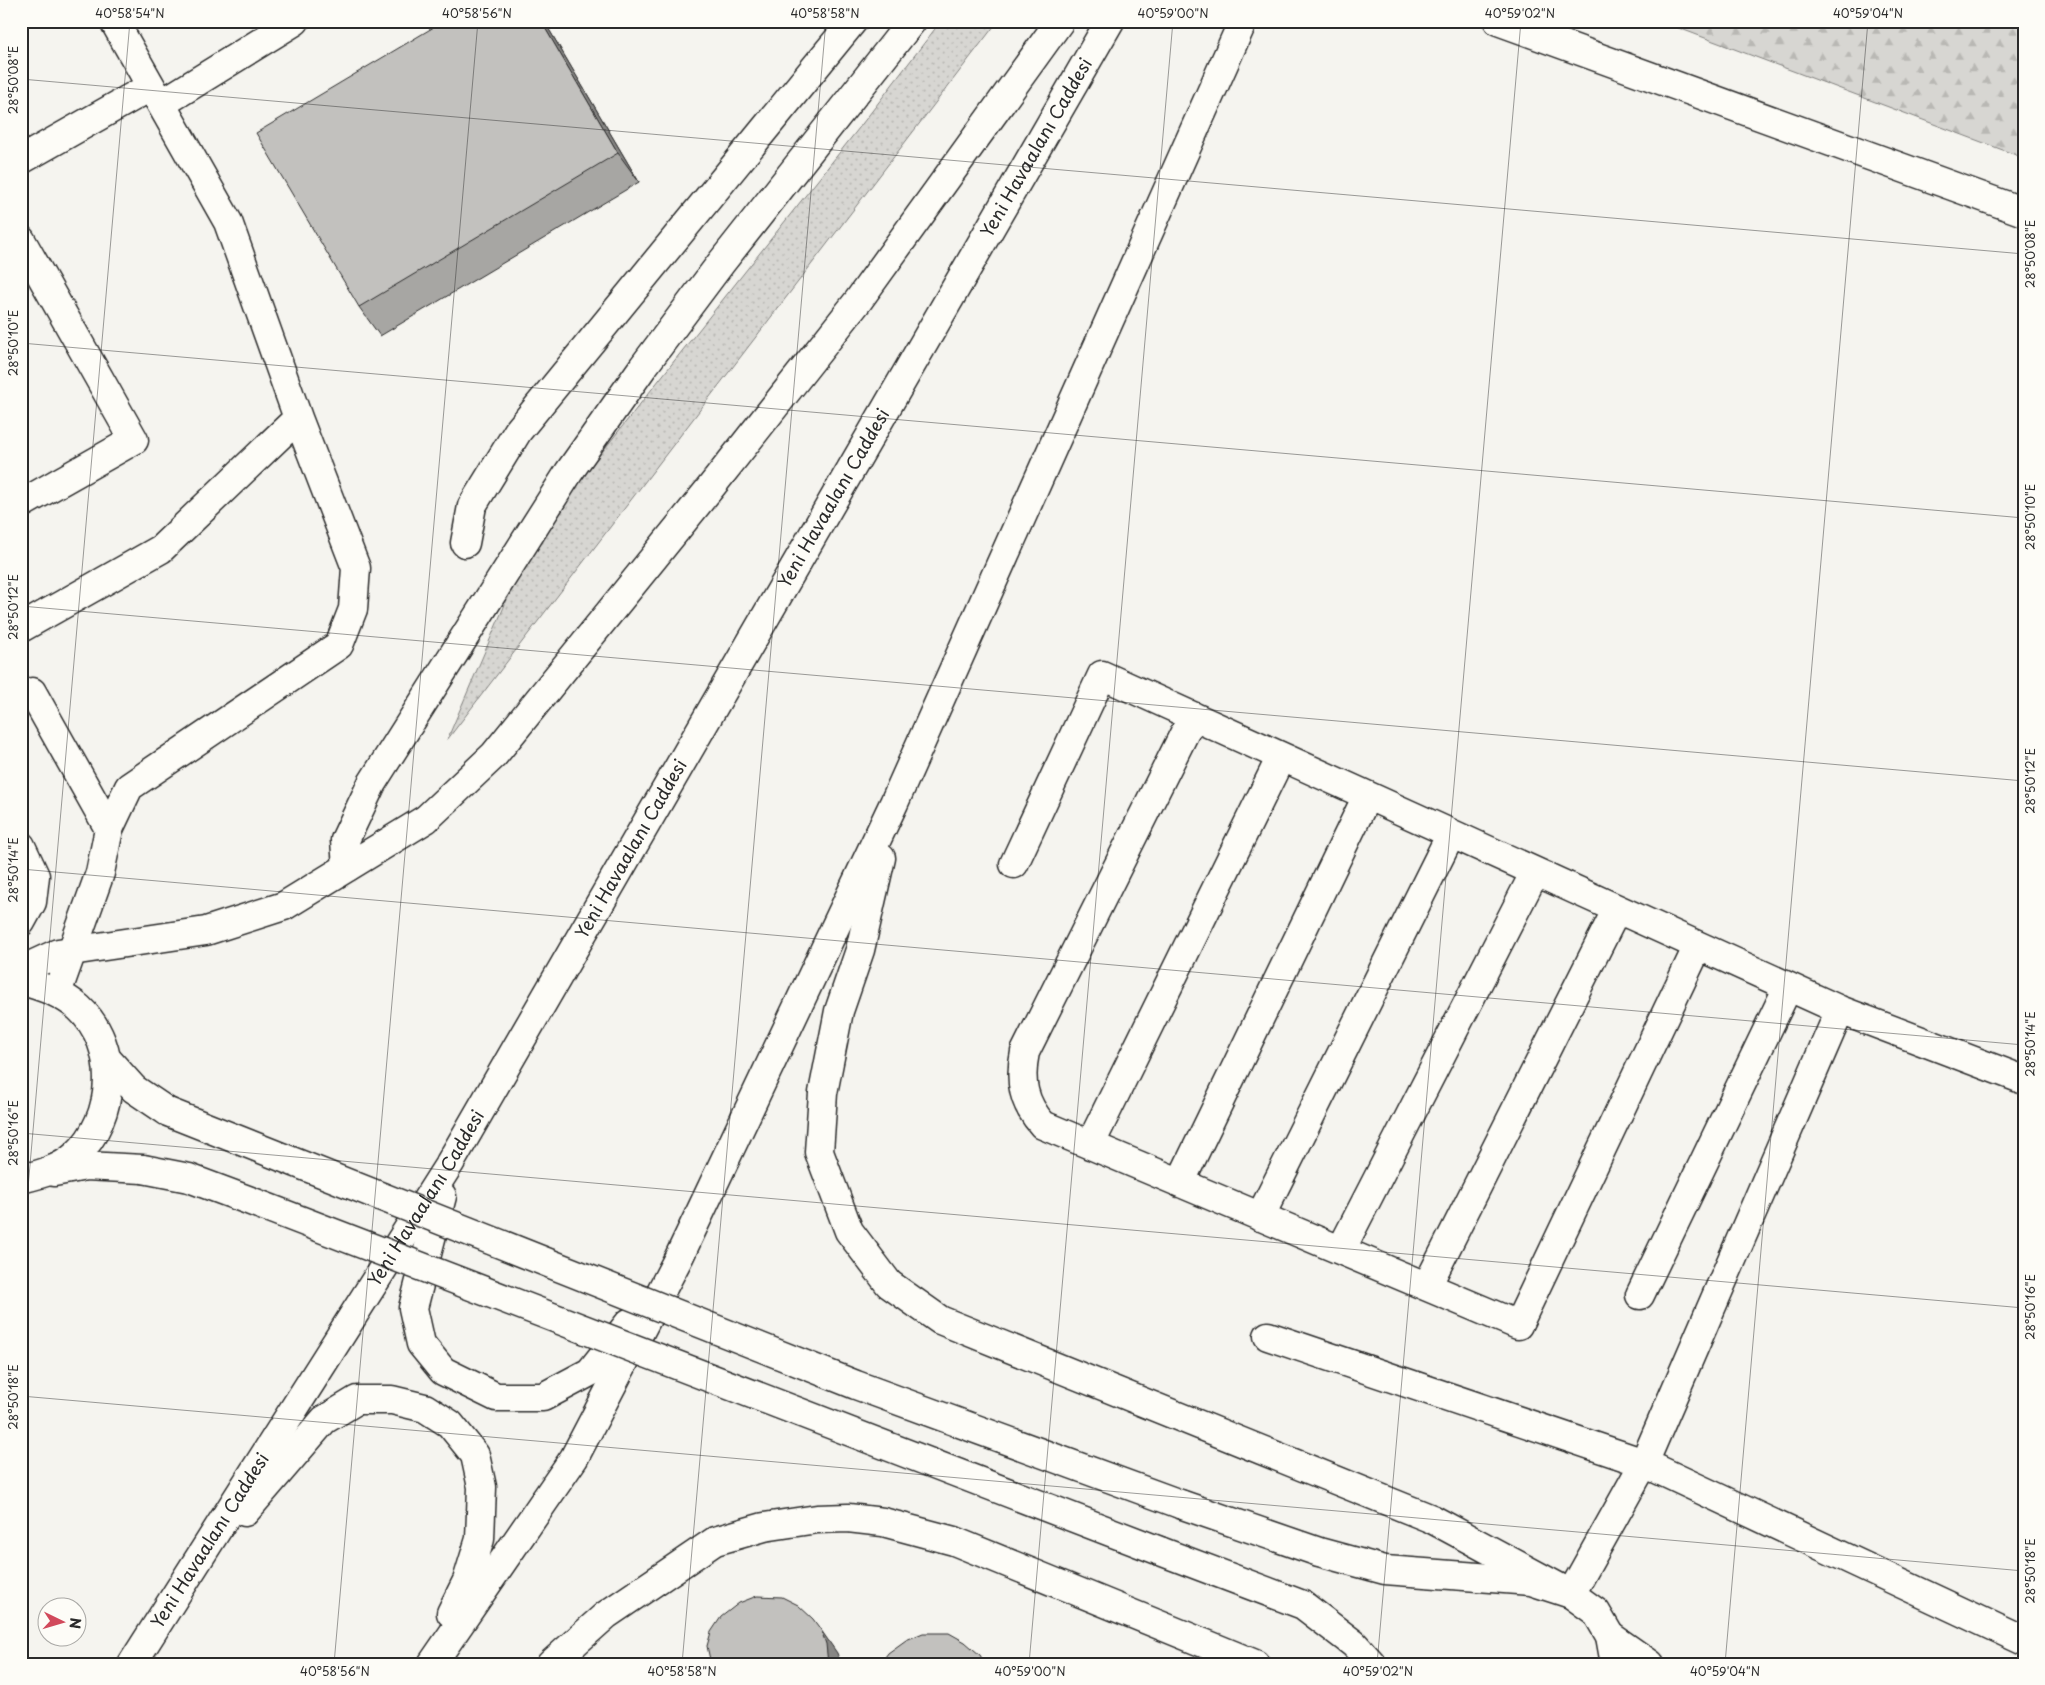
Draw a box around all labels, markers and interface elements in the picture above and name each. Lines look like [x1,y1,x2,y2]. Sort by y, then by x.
text: 40°58'54"N [95,4,165,22]
text: 40°58'56"N [442,4,512,22]
text: 40°58'58"N [790,4,860,22]
text: 40°59'00"N [1137,4,1209,22]
text: 40°59'02"N [1485,4,1555,22]
text: 40°59'04"N [1833,4,1903,22]
text: 28°50'08"E [4,46,22,114]
street label: Yeni Havaalanı Caddesi [973,52,1098,242]
text: 28°50'08"E [2021,220,2039,288]
text: 28°50'10"E [4,310,22,376]
street label: Yeni Havaalanı Caddesi [770,403,895,592]
text: 28°50'10"E [2021,484,2039,550]
text: 28°50'12"E [4,574,22,640]
text: 28°50'12"E [2021,748,2039,814]
street label: Yeni Havaalanı Caddesi [568,754,693,943]
text: 28°50'14"E [4,837,22,903]
text: 28°50'14"E [2021,1011,2039,1077]
text: 28°50'16"E [4,1100,22,1166]
street label: Yeni Havaalanı Caddesi [360,1104,490,1291]
text: 28°50'16"E [2021,1274,2039,1340]
text: 28°50'18"E [4,1364,22,1430]
street label: Yeni Havaalanı Caddesi [143,1447,275,1633]
text: 28°50'18"E [2021,1538,2039,1604]
north arrow [38,1598,88,1648]
text: N [65,1617,86,1630]
text: 40°58'56"N [300,1662,370,1680]
text: 40°58'58"N [647,1662,717,1680]
text: 40°59'00"N [994,1662,1066,1680]
text: 40°59'02"N [1343,1662,1413,1680]
text: 40°59'04"N [1690,1662,1760,1680]

